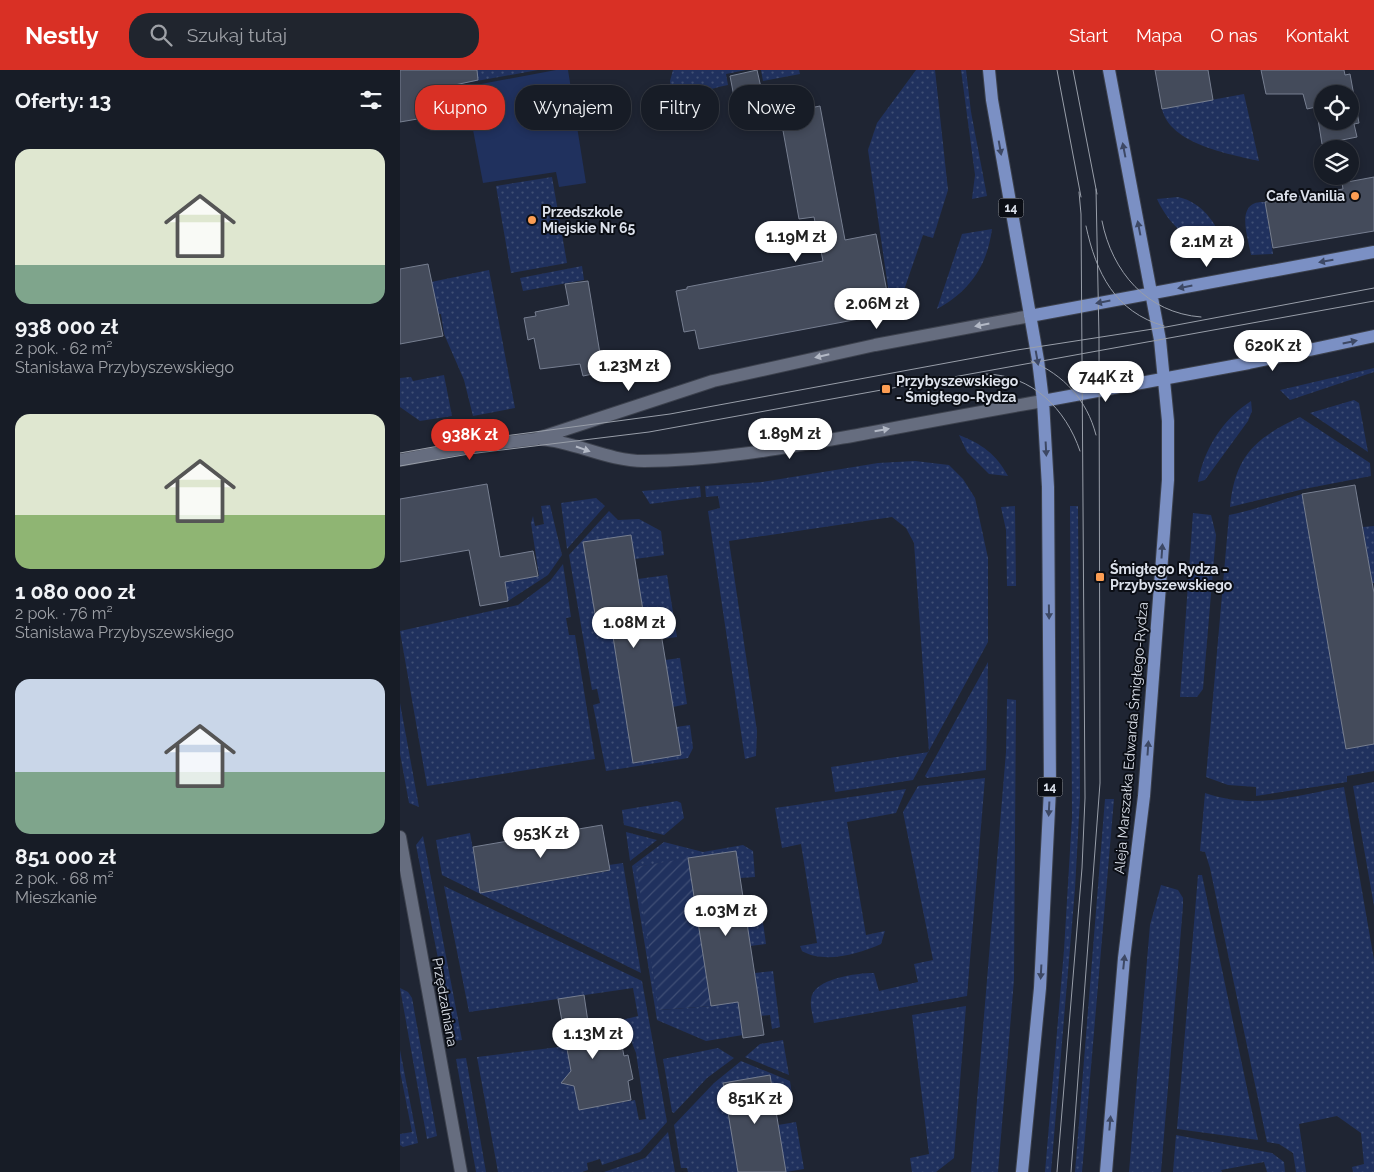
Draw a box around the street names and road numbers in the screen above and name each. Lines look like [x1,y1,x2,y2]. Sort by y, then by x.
road number: 14 [998,198,1024,218]
street label: Aleja Marszałka Edwarda Śmigłego-Rydza [1110,601,1151,875]
road number: 14 [1038,778,1062,796]
street label: Przędzalniana [429,956,461,1048]

